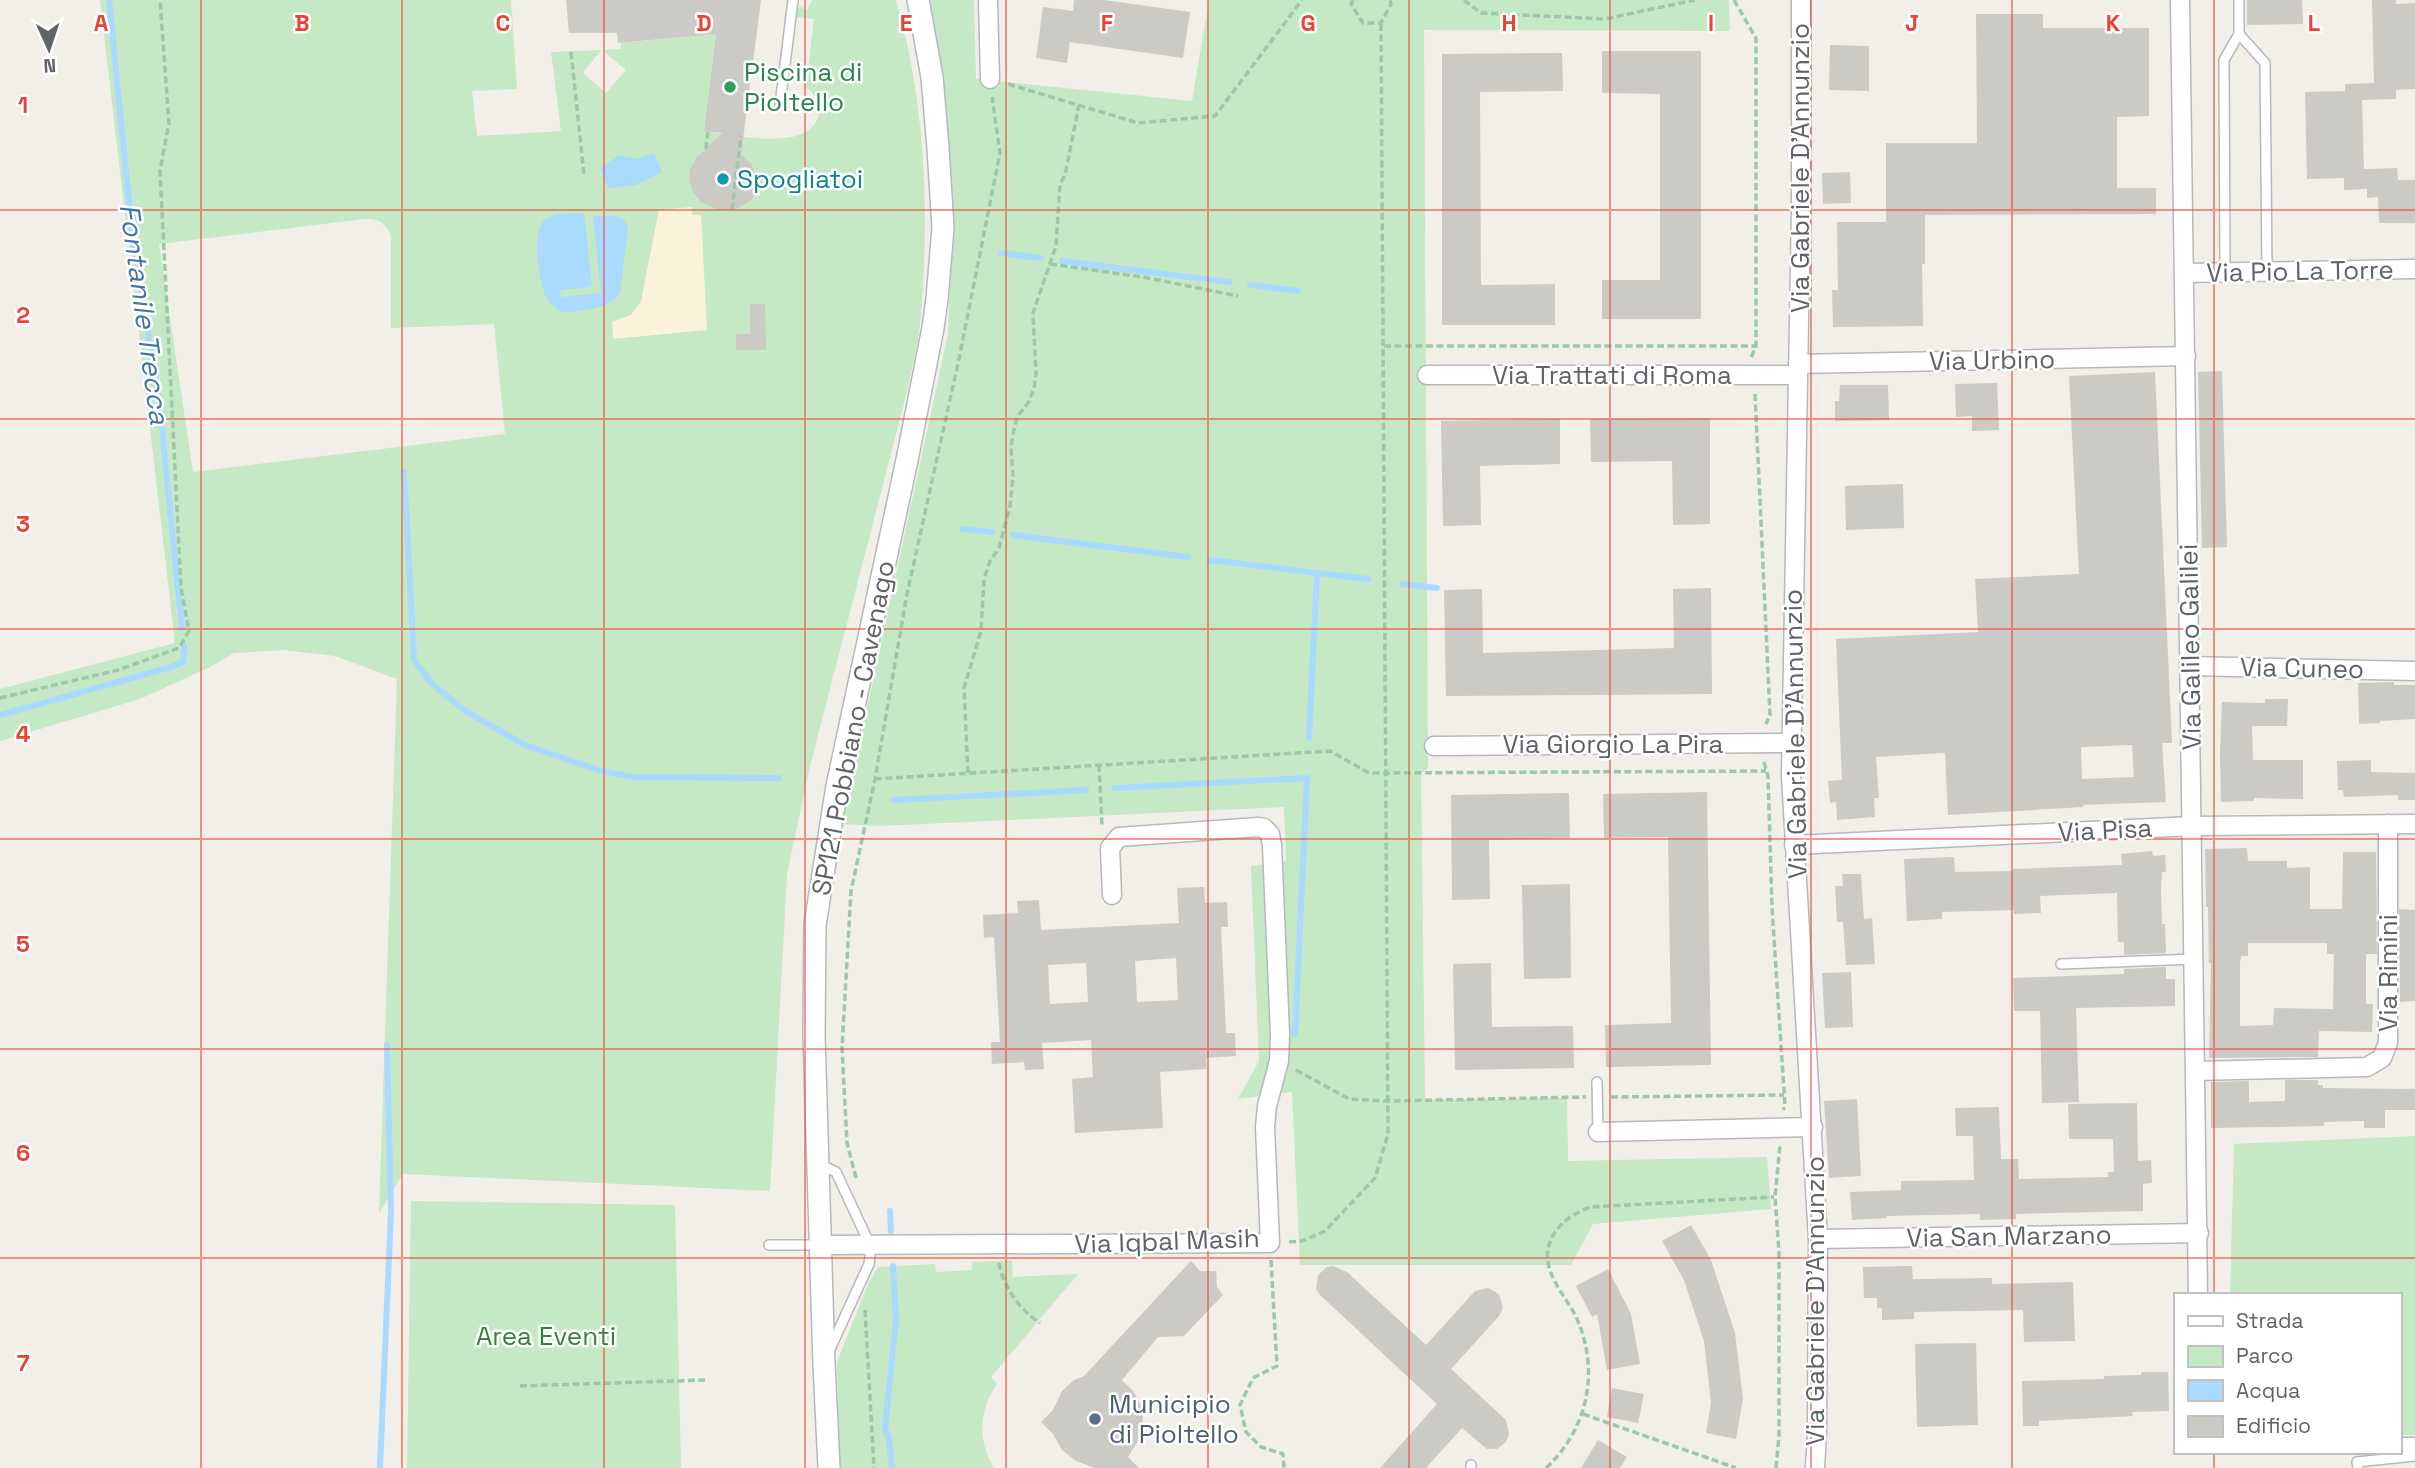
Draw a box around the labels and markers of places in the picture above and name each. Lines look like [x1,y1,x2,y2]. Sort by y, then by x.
place label: Piscina di Pioltello [744,55,862,119]
marker: Piscina di Pioltello [722,79,738,95]
place label: Spogliatoi [737,162,863,196]
marker: Spogliatoi [715,171,731,187]
place label: Municipio di Pioltello [1109,1387,1239,1451]
marker: Municipio di Pioltello [1087,1411,1103,1427]

